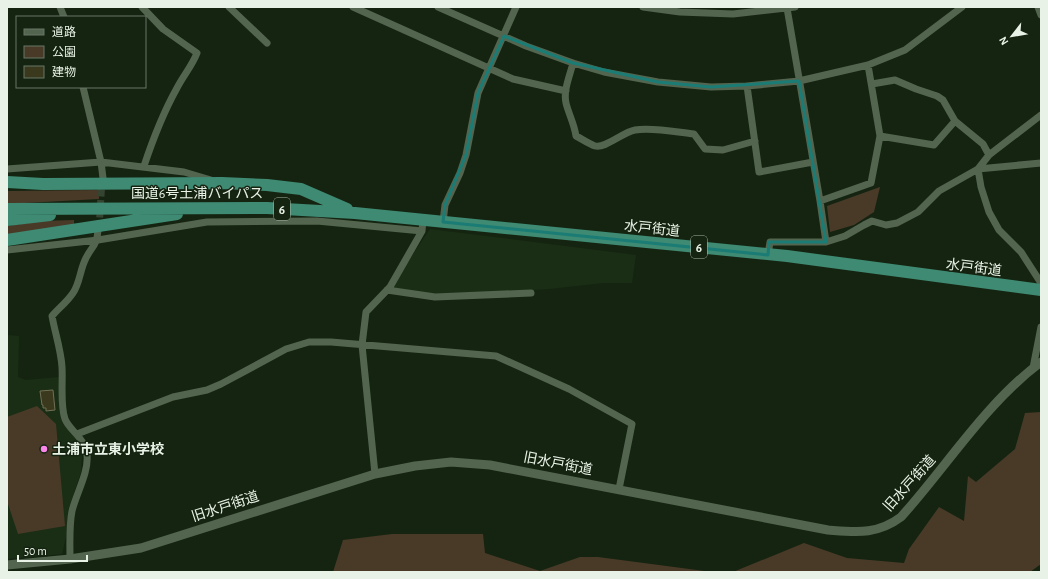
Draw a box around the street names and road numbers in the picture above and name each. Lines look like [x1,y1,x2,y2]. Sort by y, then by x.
street label: 国道6号土浦バイパス [131,186,263,201]
road number: 6 [274,198,290,220]
street label: 水戸街道 [623,218,681,239]
road number: 6 [691,236,707,258]
street label: 水戸街道 [945,257,1003,278]
street label: 旧水戸街道 [522,449,594,478]
street label: 旧水戸街道 [880,452,938,514]
street label: 旧水戸街道 [190,489,261,524]

